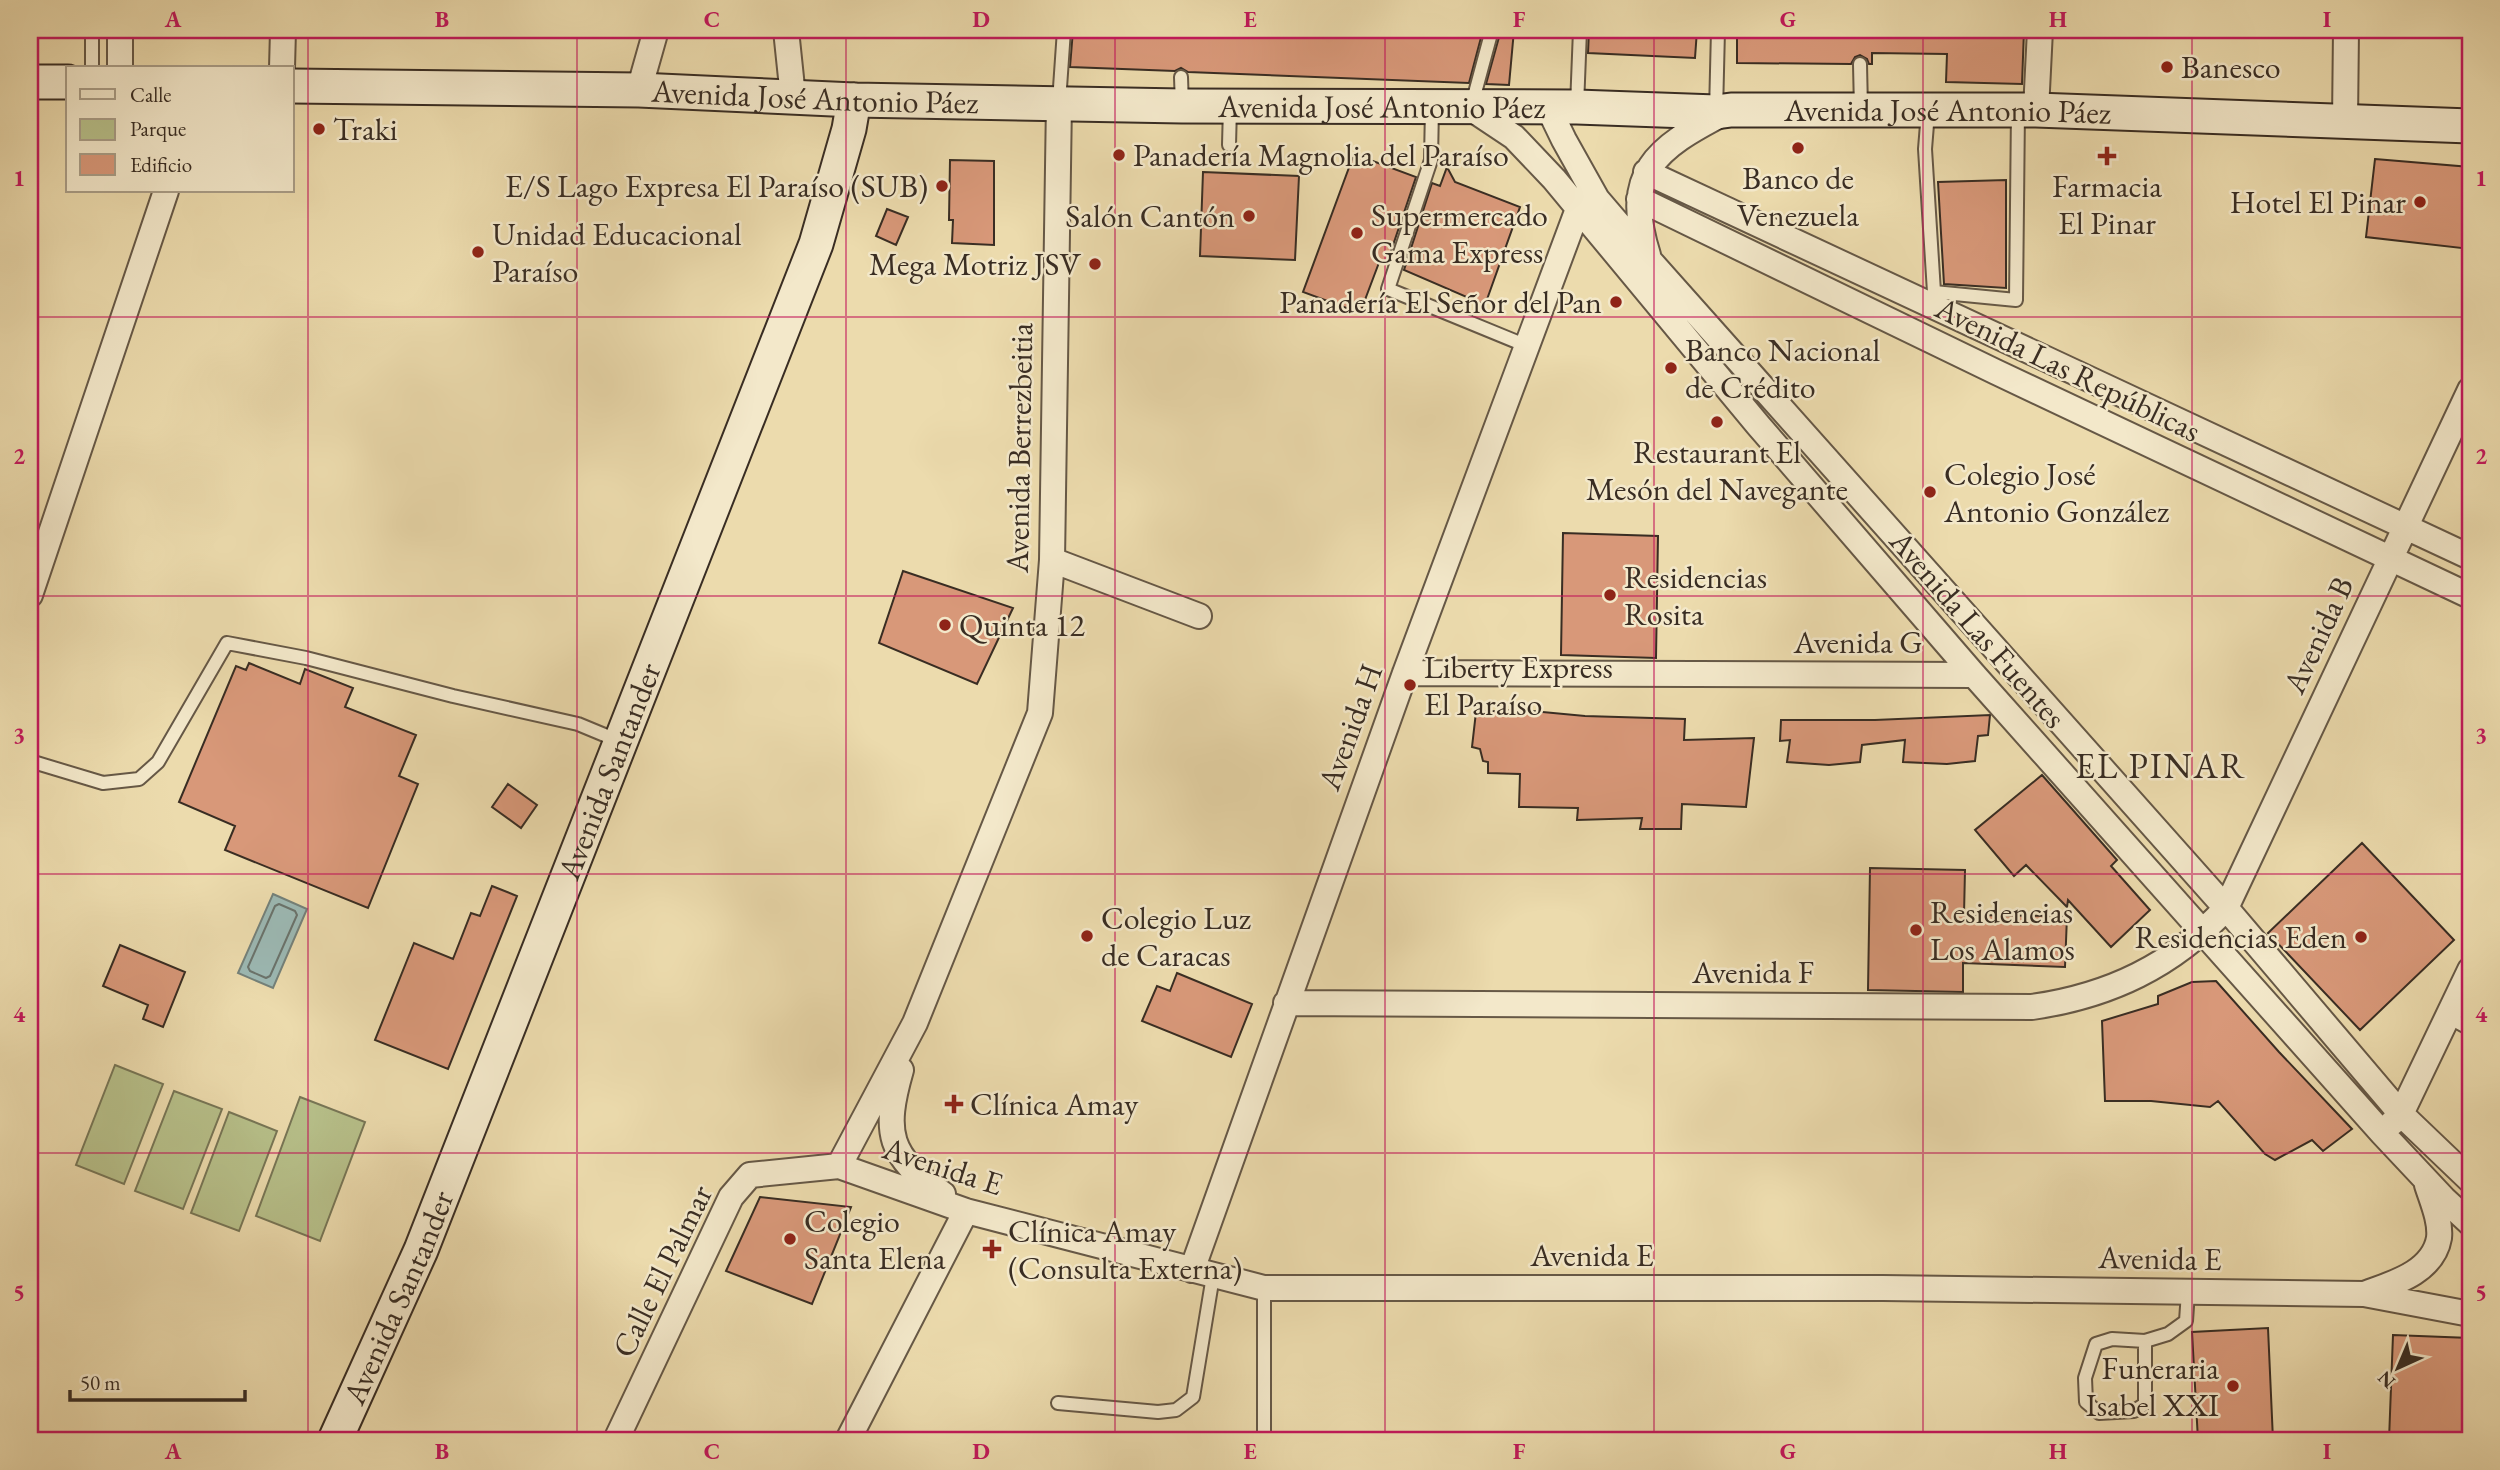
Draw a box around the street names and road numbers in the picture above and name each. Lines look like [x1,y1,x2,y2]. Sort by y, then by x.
street label: Avenida José Antonio Páez [649,70,979,123]
street label: Avenida José Antonio Páez [1217,85,1545,128]
street label: Avenida José Antonio Páez [1783,89,2112,134]
street label: Avenida Las Repúblicas [1928,286,2207,451]
street label: Avenida Berrezbeitia [996,322,1042,575]
street label: Avenida Las Fuentes [1880,520,2076,737]
street label: Avenida B [2272,570,2363,701]
street label: Avenida G [1792,621,1923,663]
street label: Avenida Santander [547,656,671,887]
street label: Avenida H [1307,658,1392,797]
street label: Avenida F [1691,951,1814,993]
street label: Avenida E [877,1127,1008,1205]
street label: Calle El Palmar [602,1178,722,1364]
street label: Avenida Santander [332,1184,463,1412]
street label: Avenida E [1529,1234,1654,1276]
street label: Avenida E [2097,1236,2222,1280]

